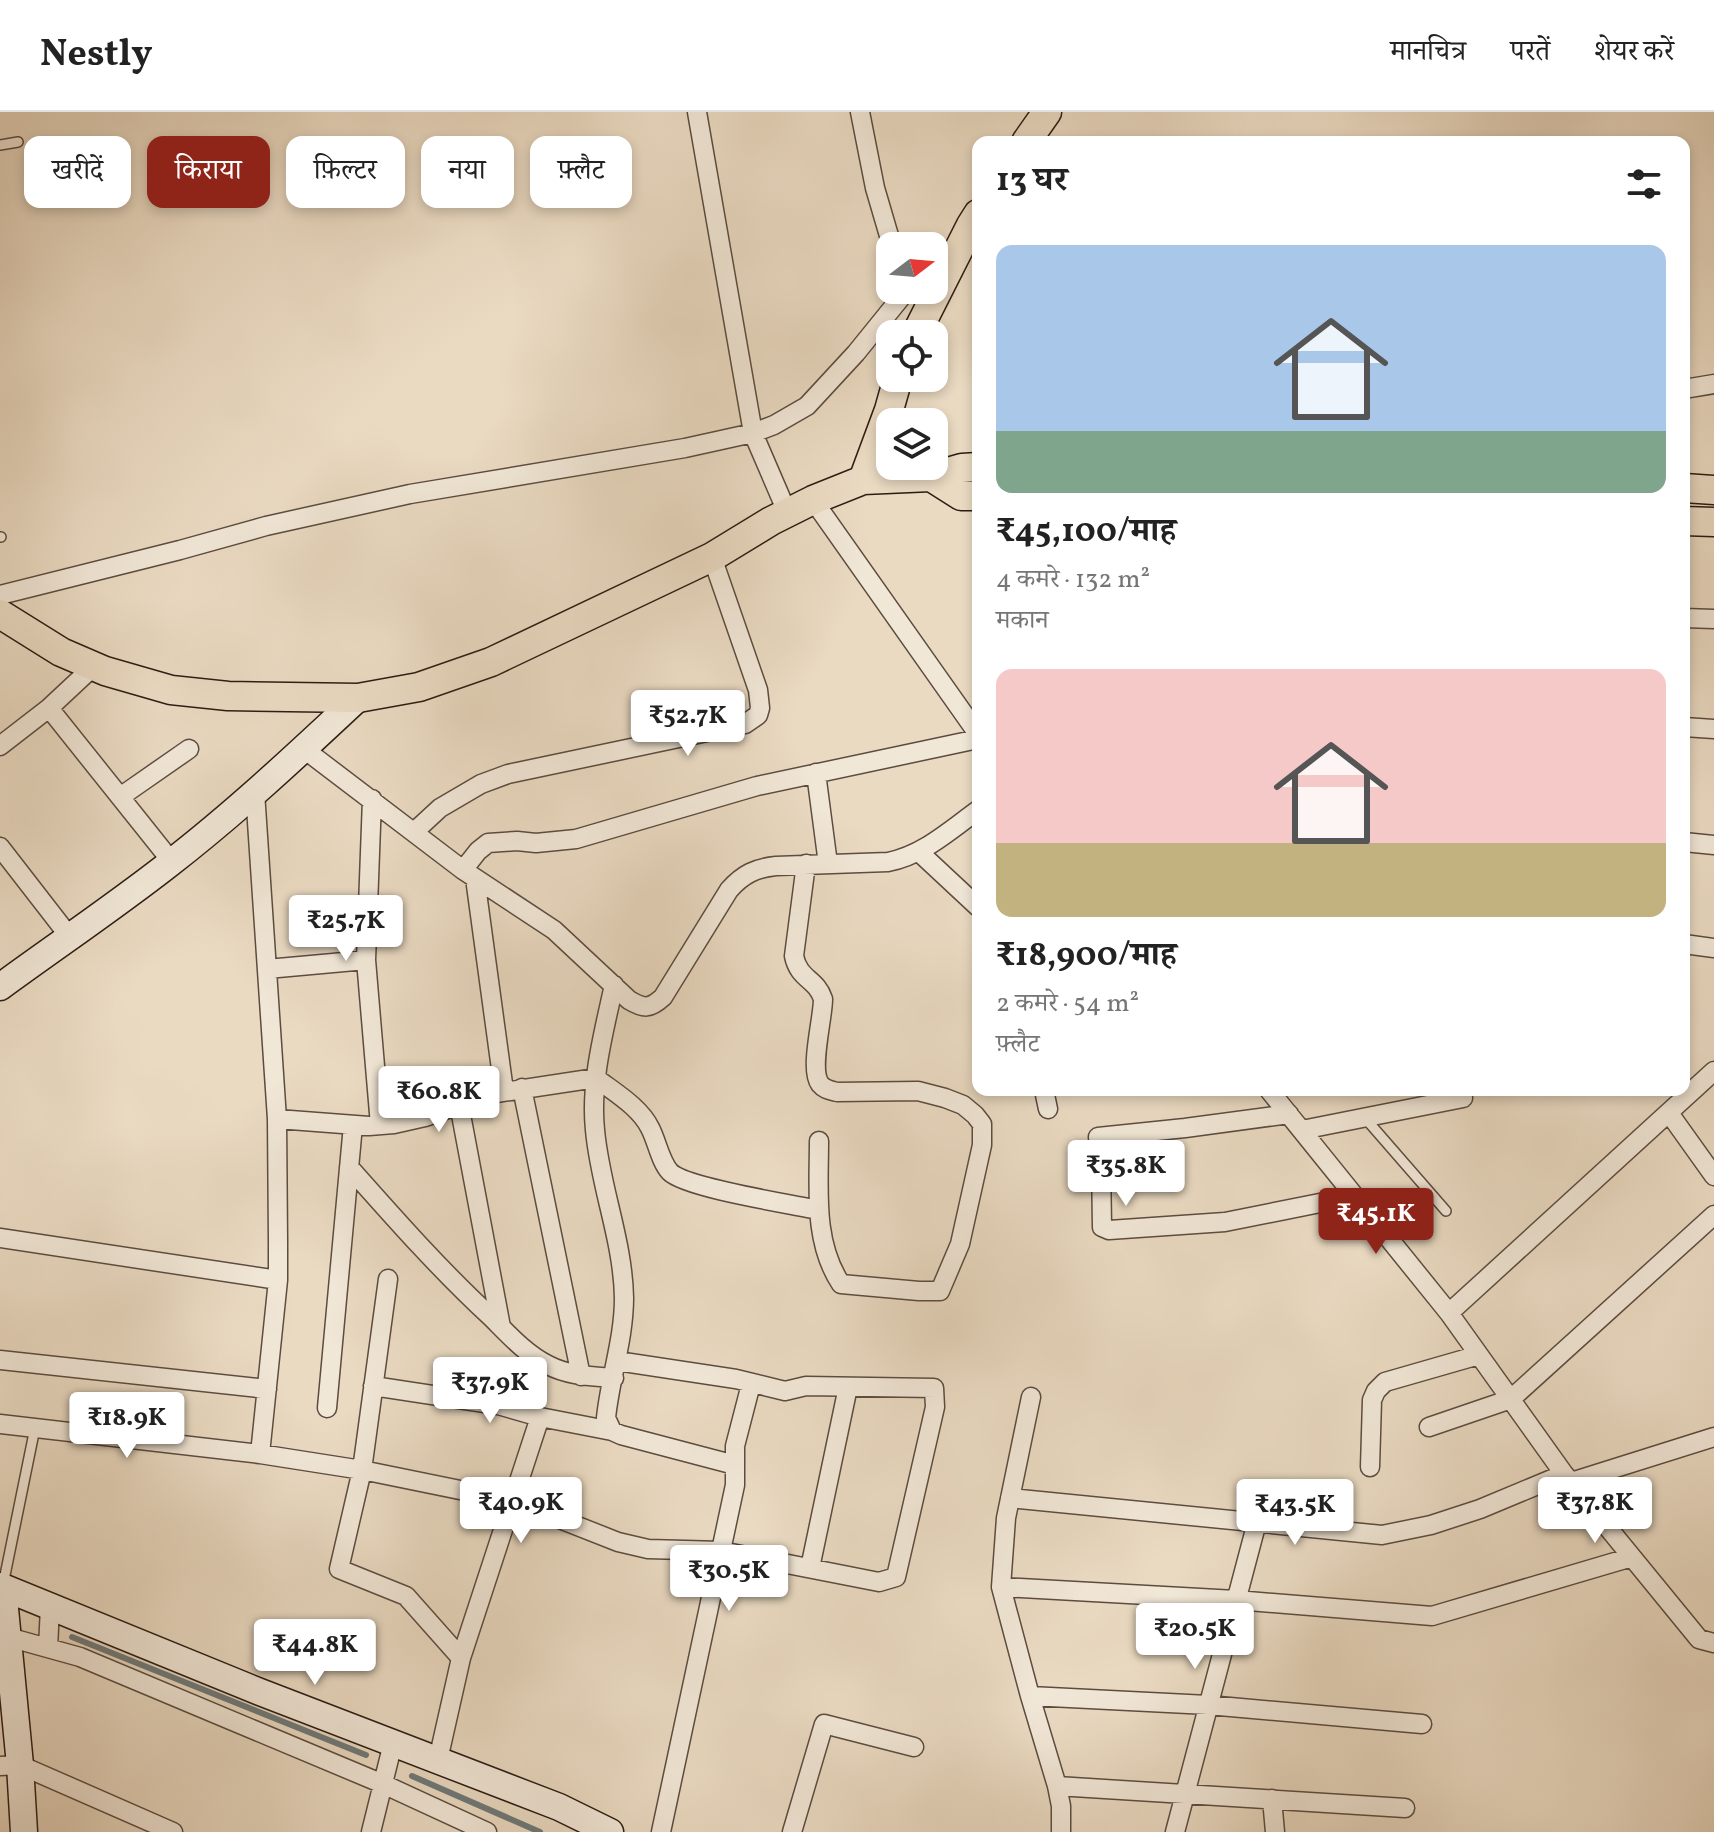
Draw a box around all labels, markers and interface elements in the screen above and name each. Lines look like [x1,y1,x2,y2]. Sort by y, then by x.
text: Nestly [40,29,153,82]
text: मानचित्र [1390,33,1466,72]
text: परतें [1510,33,1550,72]
text: शेयर करें [1594,33,1674,72]
chip: खरीदें [24,136,131,208]
chip: किराया [147,136,270,208]
chip: फ़िल्टर [286,136,405,208]
chip: नया [421,136,514,208]
chip: फ़्लैट [530,136,632,208]
text: 13 घर [996,158,1068,205]
icon: filters [1622,162,1666,206]
north arrow [876,232,948,304]
map controls [876,232,948,480]
icon: home [1259,297,1403,441]
button: locate [876,320,948,392]
button: layers [876,408,948,480]
text: ₹45,100/माह [996,509,1176,556]
text: 4 कमरे · 132 m² [996,562,1150,598]
text: मकान [996,603,1049,639]
pin: ₹52.7K [623,690,753,758]
text: ₹52.7K [649,698,727,734]
icon: home [1259,721,1403,865]
pin: ₹25.7K [281,895,411,963]
text: ₹25.7K [307,903,385,939]
text: ₹18,900/माह [996,933,1177,980]
text: 2 कमरे · 54 m² [996,986,1139,1022]
text: फ़्लैट [996,1027,1039,1063]
pin: ₹60.8K [374,1066,504,1134]
text: ₹60.8K [396,1074,482,1110]
pin: ₹35.8K [1061,1140,1191,1208]
text: ₹35.8K [1086,1148,1166,1184]
pin: ₹45.1K [1311,1188,1441,1256]
text: ₹45.1K [1337,1196,1415,1232]
pin: ₹37.9K [425,1357,555,1425]
text: ₹37.9K [451,1365,529,1401]
pin: ₹18.9K [62,1392,192,1460]
text: ₹18.9K [87,1400,167,1436]
pin: ₹40.9K [456,1477,586,1545]
pin: ₹37.8K [1530,1477,1660,1545]
pin: ₹43.5K [1230,1479,1360,1547]
text: ₹40.9K [478,1485,564,1521]
text: ₹37.8K [1556,1485,1634,1521]
text: ₹43.5K [1254,1487,1336,1523]
pin: ₹30.5K [664,1545,794,1613]
text: ₹30.5K [688,1553,770,1589]
pin: ₹20.5K [1130,1603,1260,1671]
text: ₹20.5K [1154,1611,1236,1647]
pin: ₹44.8K [250,1619,380,1687]
text: ₹44.8K [272,1627,358,1663]

